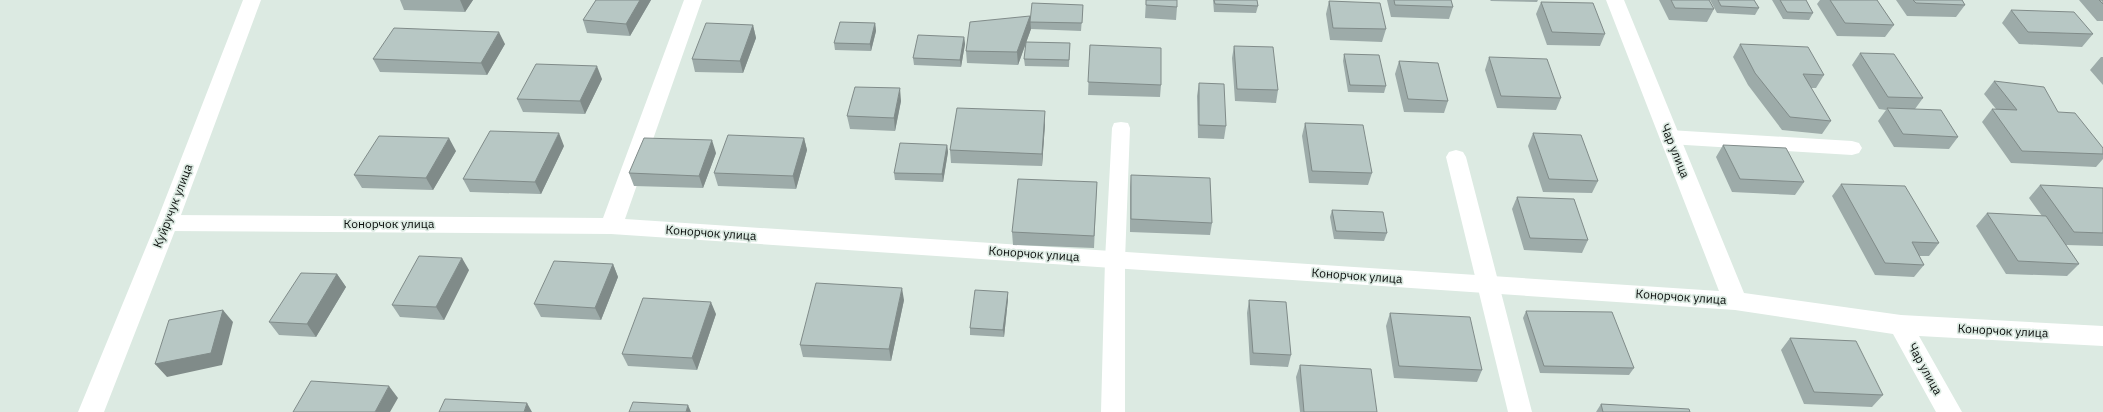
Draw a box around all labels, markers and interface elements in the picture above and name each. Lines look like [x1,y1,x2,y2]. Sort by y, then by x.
street label: Чар улица [1658,121,1693,181]
street label: Куйручук улица [150,161,196,250]
street label: Конорчок улица [344,216,435,231]
street label: Конорчок улица [665,222,758,243]
street label: Конорчок улица [988,243,1081,264]
street label: Конорчок улица [1311,265,1404,286]
street label: Конорчок улица [1635,286,1728,307]
street label: Конорчок улица [1957,321,2049,340]
street label: Чар улица [1905,340,1946,398]

